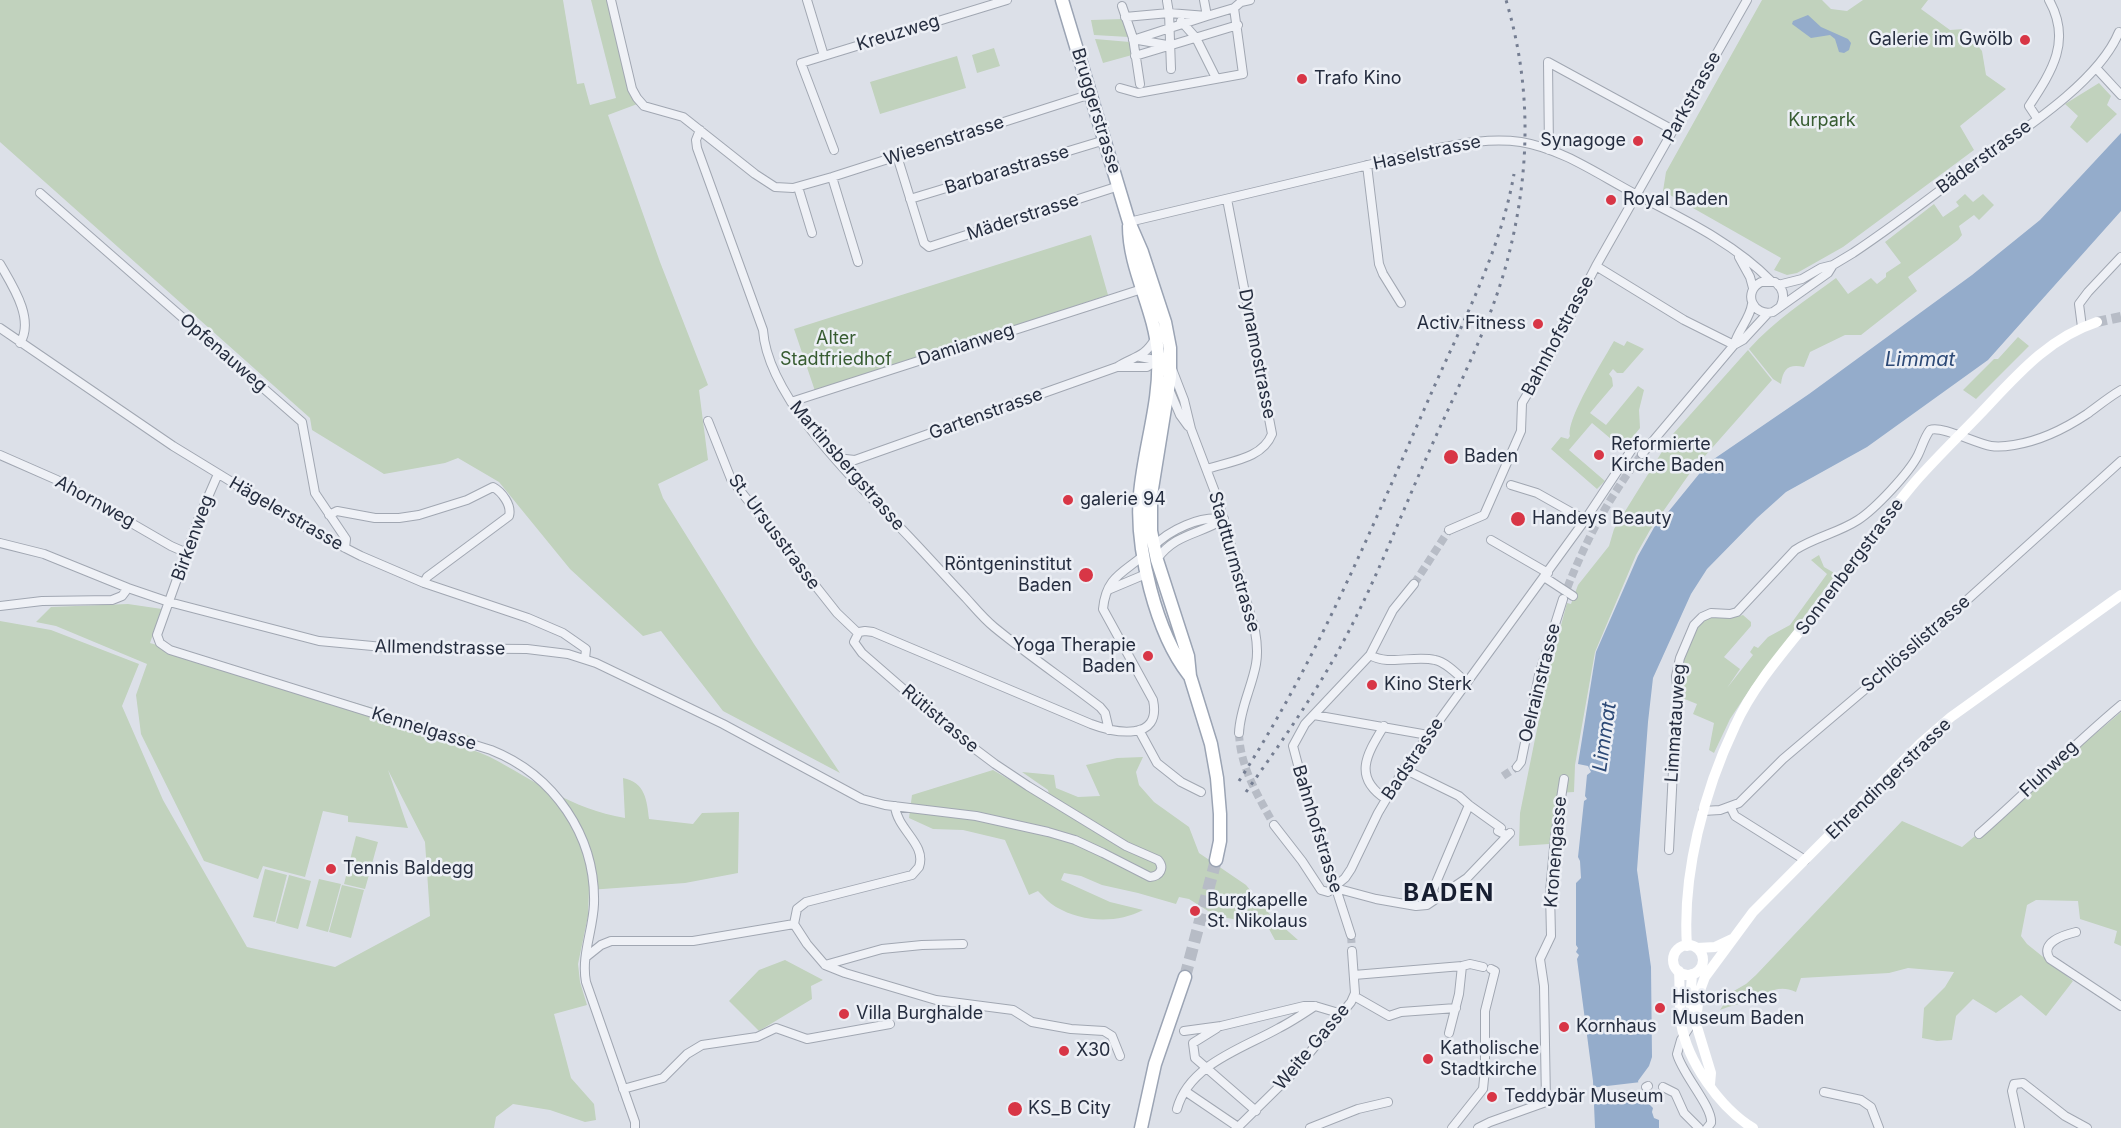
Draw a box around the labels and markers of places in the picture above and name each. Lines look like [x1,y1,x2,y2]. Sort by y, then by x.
place label: Galerie im Gwölb [1868,29,2013,51]
marker: Galerie im Gwölb [2018,33,2032,47]
place label: Trafo Kino [1314,68,1402,90]
marker: Trafo Kino [1295,72,1309,86]
place label: Synagoge [1540,130,1626,152]
marker: Synagoge [1631,134,1645,148]
place label: Royal Baden [1623,189,1728,211]
marker: Royal Baden [1604,193,1618,207]
place label: Activ Fitness [1417,313,1526,335]
marker: Activ Fitness [1531,317,1545,331]
place label: Reformierte Kirche Baden [1611,434,1725,476]
place label: Baden [1464,446,1518,468]
marker: Baden [1442,448,1460,466]
marker: Reformierte Kirche Baden [1592,448,1606,462]
place label: galerie 94 [1080,489,1166,511]
marker: galerie 94 [1061,493,1075,507]
place label: Handeys Beauty [1532,508,1672,530]
marker: Handeys Beauty [1509,510,1527,528]
place label: Röntgeninstitut Baden [944,554,1072,596]
marker: Röntgeninstitut Baden [1077,566,1095,584]
place label: Yoga Therapie Baden [1013,635,1136,678]
marker: Yoga Therapie Baden [1141,649,1155,663]
place label: Kino Sterk [1384,674,1472,696]
marker: Kino Sterk [1365,678,1379,692]
place label: Tennis Baldegg [343,858,474,880]
marker: Tennis Baldegg [324,862,338,876]
place label: Burgkapelle St. Nikolaus [1207,890,1308,932]
marker: Burgkapelle St. Nikolaus [1188,904,1202,918]
place label: Historisches Museum Baden [1672,987,1804,1030]
marker: Historisches Museum Baden [1653,1001,1667,1015]
place label: Villa Burghalde [856,1003,983,1025]
marker: Villa Burghalde [837,1007,851,1021]
place label: Kornhaus [1576,1016,1657,1038]
marker: Kornhaus [1557,1020,1571,1034]
place label: Katholische Stadtkirche [1440,1038,1539,1080]
place label: X30 [1076,1040,1110,1062]
marker: X30 [1057,1044,1071,1058]
marker: Katholische Stadtkirche [1421,1052,1435,1066]
place label: Teddybär Museum [1504,1086,1663,1108]
marker: Teddybär Museum [1485,1090,1499,1104]
place label: KS_B City [1028,1098,1111,1120]
marker: KS_B City [1006,1100,1024,1118]

